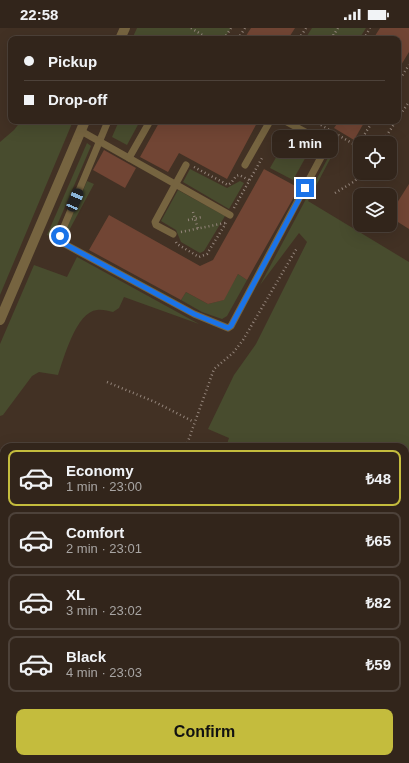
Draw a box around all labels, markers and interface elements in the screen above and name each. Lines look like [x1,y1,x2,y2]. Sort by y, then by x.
text: 22:58 [20,6,58,23]
text: Pickup [48,53,97,70]
text: Drop-off [48,91,107,108]
callout: 1 min [272,130,338,158]
text: 1 min [288,136,322,151]
map controls [353,136,397,232]
button: locate [353,136,397,180]
route end [296,179,314,197]
car [65,187,85,213]
button: layers [353,188,397,232]
route start [51,227,69,245]
icon: car [18,460,54,496]
text: Economy [66,462,134,479]
text: ₺48 [366,470,391,487]
text: 1 min · 23:00 [66,479,142,494]
icon: car [18,522,54,558]
text: Comfort [66,524,124,541]
text: ₺65 [366,532,391,549]
text: 2 min · 23:01 [66,541,142,556]
icon: car [18,584,54,620]
text: XL [66,586,85,603]
text: ₺82 [366,594,391,611]
text: 3 min · 23:02 [66,603,142,618]
icon: car [18,646,54,682]
text: Black [66,648,106,665]
text: ₺59 [366,656,391,673]
text: 4 min · 23:03 [66,665,142,680]
button: Confirm [16,709,393,755]

